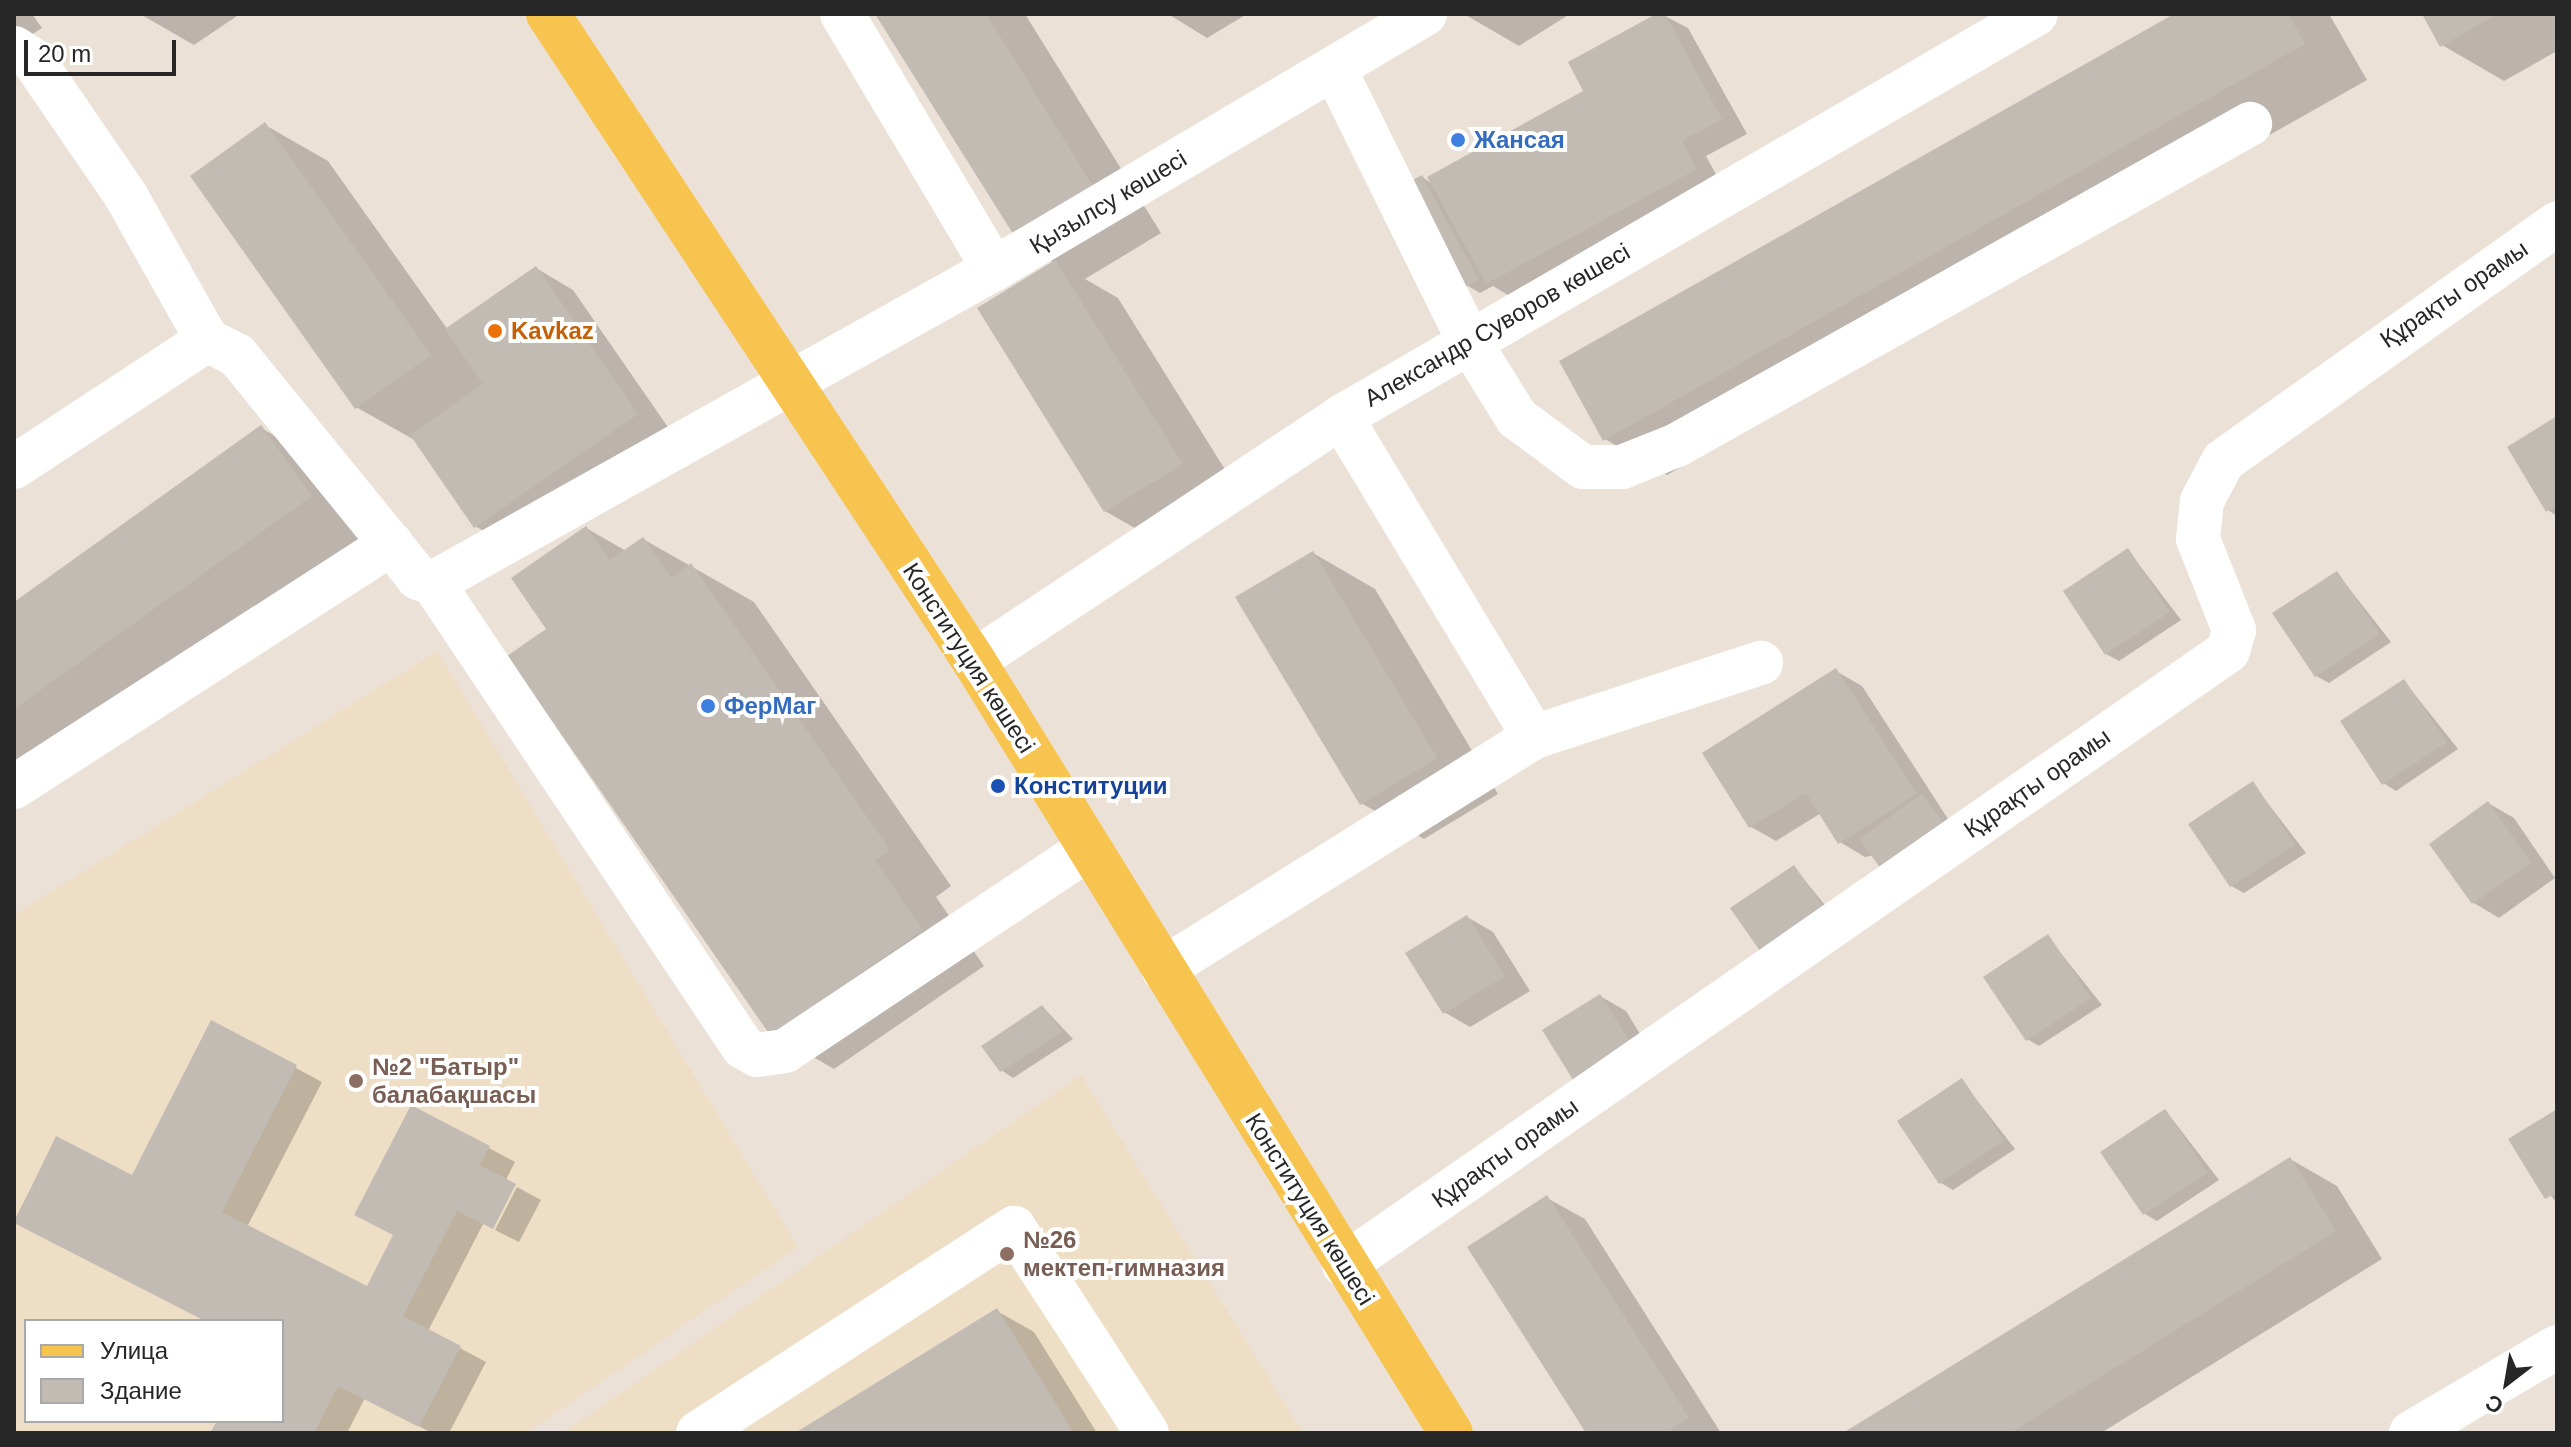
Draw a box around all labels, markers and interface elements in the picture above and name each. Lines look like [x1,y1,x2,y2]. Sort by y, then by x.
scale bar [28,24,180,74]
text: 20 m [38,40,91,67]
place label: Жансая [1474,126,1565,154]
marker: Жансая [1449,131,1467,149]
street label: Қызылсу көшесі [1024,144,1192,260]
street label: Құрақты орамы [2375,234,2533,354]
street label: Александр Суворов көшесі [1359,237,1635,413]
place label: Kavkaz [511,317,594,345]
marker: Kavkaz [486,322,504,340]
street label: Конституция көшесі [897,558,1041,758]
place label: ФерМаг [724,692,816,720]
marker: ФерМаг [699,697,717,715]
street label: Құрақты орамы [1958,722,2116,844]
place label: Конституции [1014,772,1168,800]
marker: Конституции [989,777,1007,795]
place label: №2 "Батыр" балабақшасы [372,1053,536,1109]
marker: №2 "Батыр" балабақшасы [347,1072,365,1090]
street label: Құрақты орамы [1426,1092,1584,1214]
street label: Конституция көшесі [1239,1108,1381,1310]
place label: №26 мектеп-гимназия [1023,1226,1225,1282]
marker: №26 мектеп-гимназия [998,1245,1016,1263]
legend [24,1319,284,1423]
text: Улица [100,1337,168,1364]
north arrow [2467,1343,2547,1423]
text: Здание [100,1377,182,1404]
text: С [2481,1389,2508,1419]

